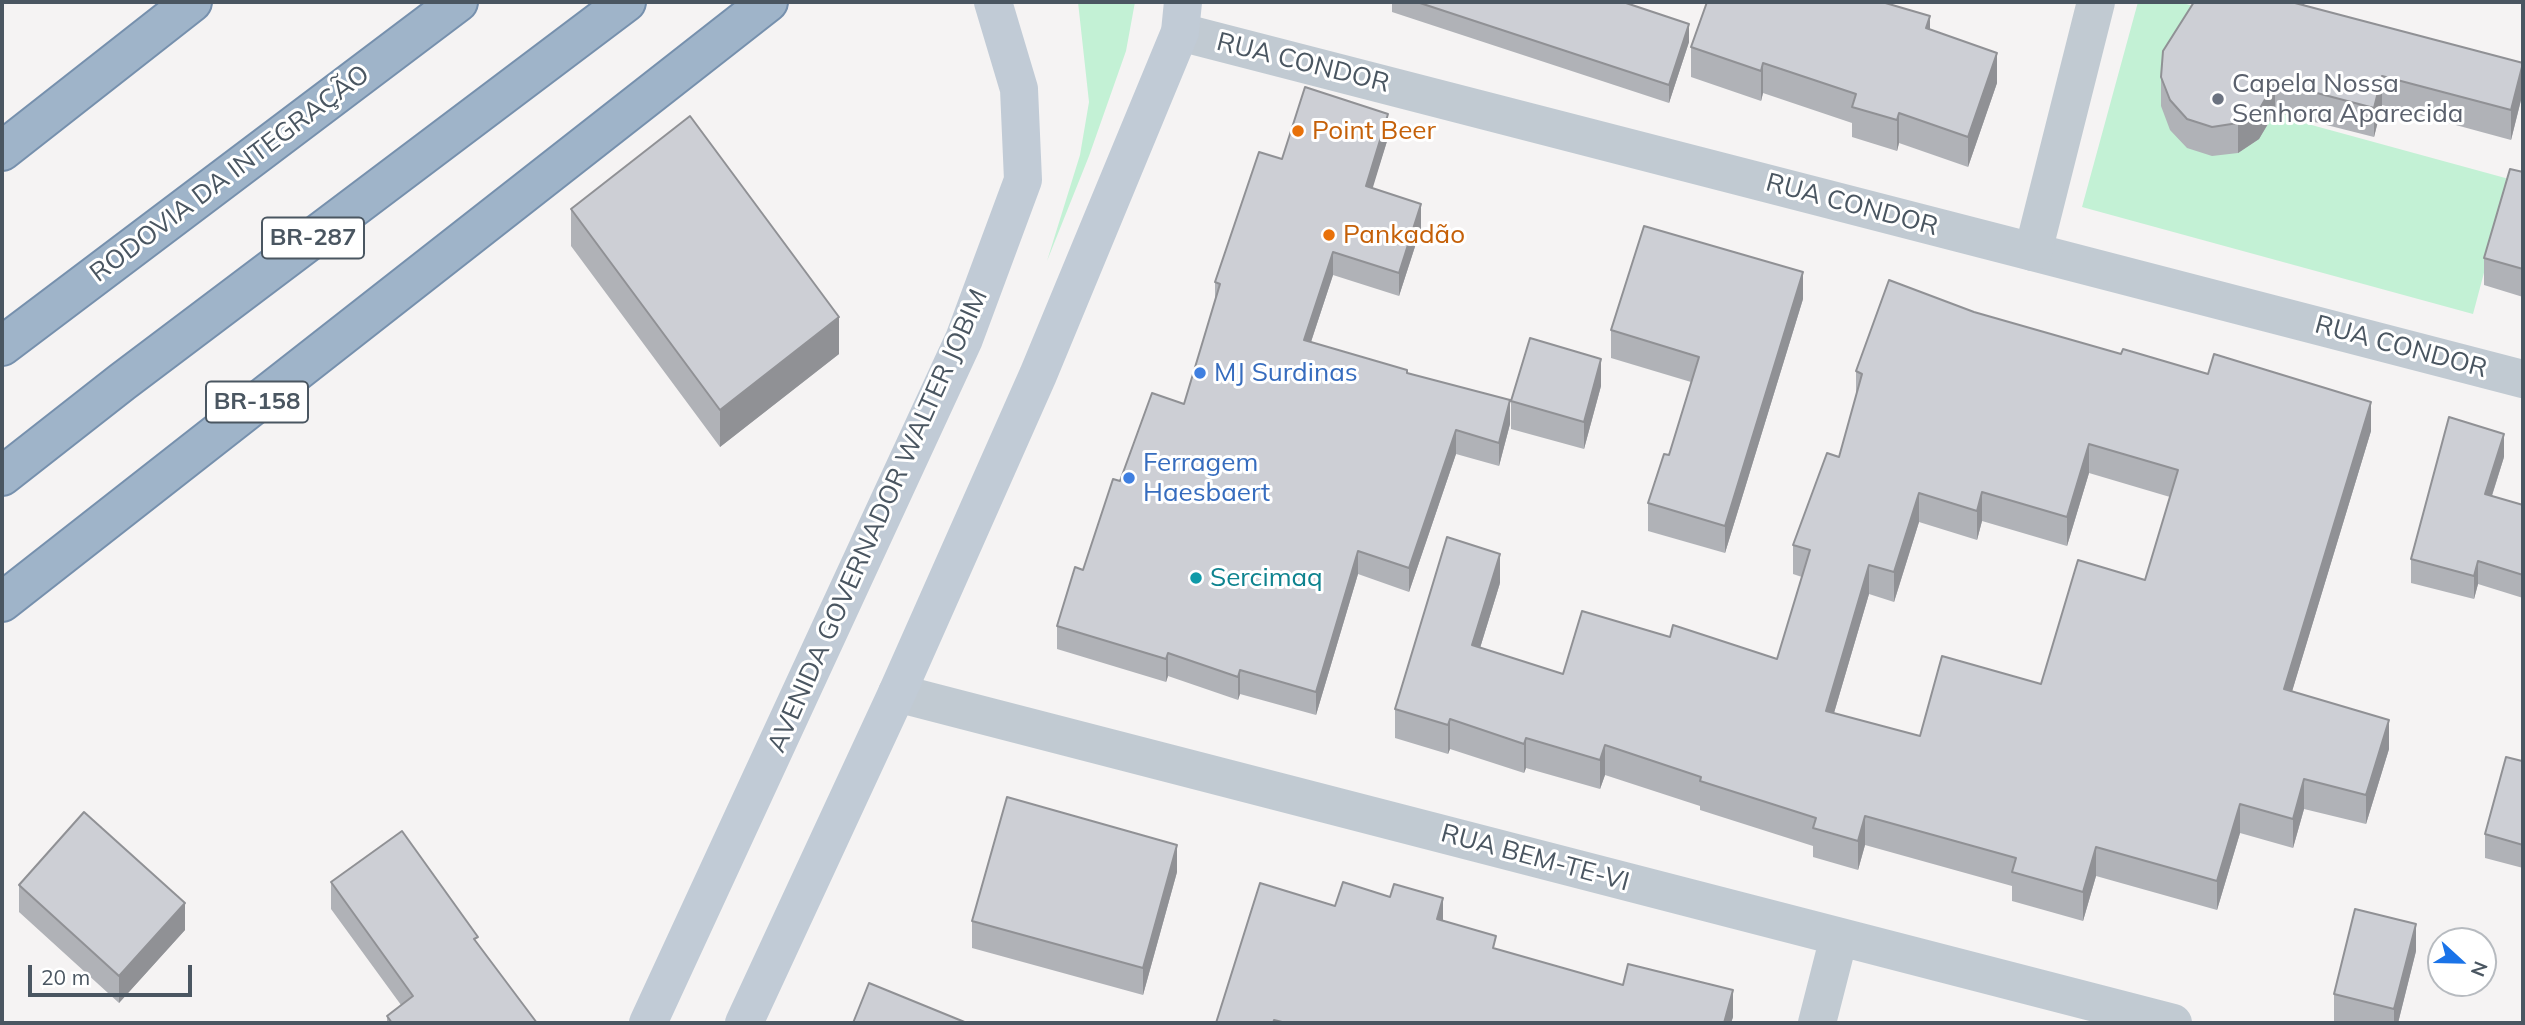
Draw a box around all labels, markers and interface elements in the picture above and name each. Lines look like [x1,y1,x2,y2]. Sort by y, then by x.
street label: RUA CONDOR [1213,26,1393,100]
street label: RODOVIA DA INTEGRAÇÃO [84,59,376,289]
place label: Capela Nossa Senhora Aparecida [2232,68,2463,130]
marker: Capela Nossa Senhora Aparecida [2210,91,2226,107]
place label: Point Beer [1312,115,1436,147]
marker: Point Beer [1290,123,1306,139]
street label: RUA CONDOR [1763,167,1941,243]
road number: BR-287 [262,218,364,258]
place label: Pankadão [1343,219,1465,251]
marker: Pankadão [1321,227,1337,243]
street label: AVENIDA GOVERNADOR WALTER JOBIM [761,285,995,757]
street label: RUA CONDOR [2312,309,2490,385]
place label: MJ Surdinas [1214,357,1358,389]
marker: MJ Surdinas [1192,365,1208,381]
road number: BR-158 [206,382,308,422]
place label: Ferragem Haesbaert [1143,447,1270,508]
marker: Ferragem Haesbaert [1121,470,1137,486]
place label: Sercimaq [1210,562,1323,594]
marker: Sercimaq [1188,570,1204,586]
street label: RUA BEM-TE-VI [1437,818,1633,898]
north arrow [2427,927,2497,997]
scale bar [32,951,196,995]
text: N [2466,958,2493,980]
text: 20 m [41,964,90,990]

